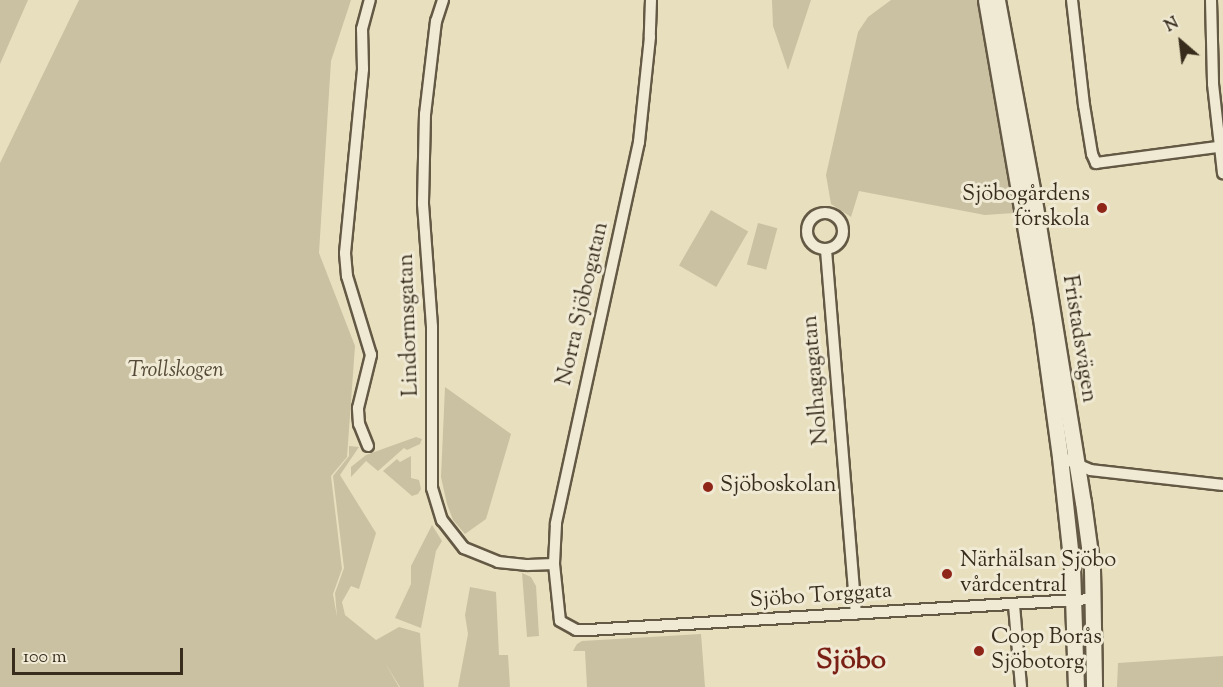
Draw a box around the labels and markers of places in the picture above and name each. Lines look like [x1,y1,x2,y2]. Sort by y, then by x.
place label: Sjöbogårdens förskola [962,182,1090,234]
marker: Sjöbogårdens förskola [1095,201,1109,215]
place label: Sjöboskolan [720,474,837,500]
marker: Sjöboskolan [701,480,715,494]
place label: Närhälsan Sjöbo vårdcentral [960,548,1116,600]
marker: Närhälsan Sjöbo vårdcentral [938,565,956,583]
place label: Coop Borås Sjöbotorg [991,625,1102,676]
marker: Coop Borås Sjöbotorg [972,644,986,658]

